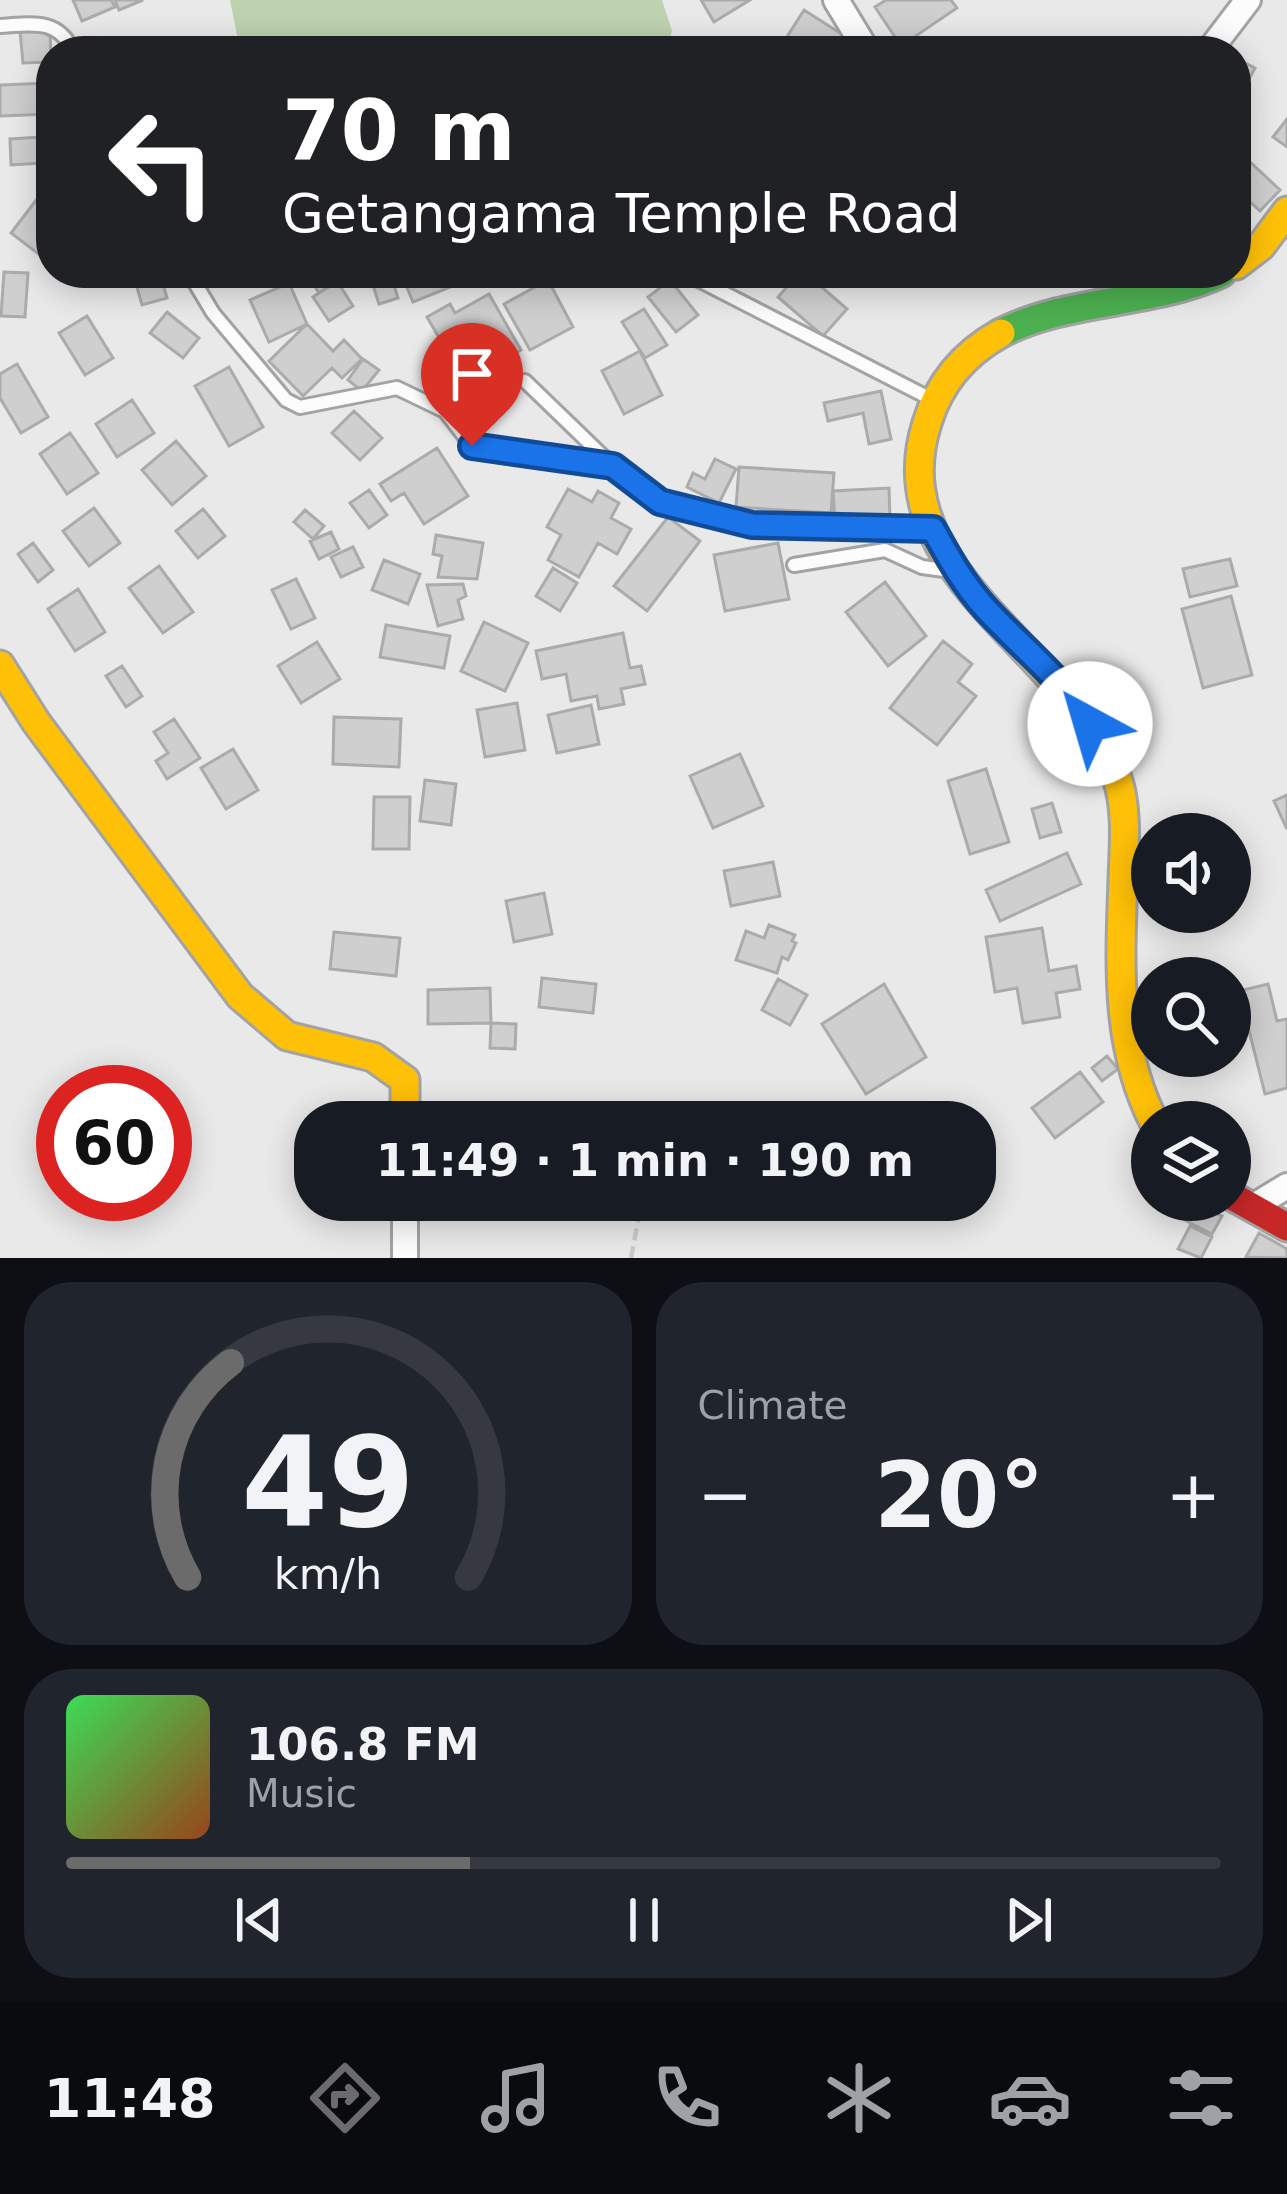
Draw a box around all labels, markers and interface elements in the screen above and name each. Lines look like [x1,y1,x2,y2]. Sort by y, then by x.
text: 70 m [282,82,516,180]
icon: left [84,84,240,240]
text: Getangama Temple Road [282,182,961,245]
pin [421,323,523,446]
icon: arrive [439,341,505,407]
position arrow [1027,661,1153,787]
map controls [1131,813,1251,1221]
button: sound [1131,813,1251,933]
button: search [1131,957,1251,1077]
speed limit sign: 60 [36,1065,192,1221]
button: layers [1131,1101,1251,1221]
text: 11:49 · 1 min · 190 m [376,1134,914,1187]
text: Climate [698,1383,848,1428]
text: 49 [241,1410,415,1555]
text: 20° [874,1443,1044,1548]
text: − [698,1457,753,1534]
text: + [1166,1457,1221,1534]
text: km/h [274,1548,382,1598]
text: 106.8 FM [246,1718,480,1771]
text: Music [246,1771,357,1816]
icon: previous [226,1887,292,1953]
icon: pause [611,1887,677,1953]
icon: next [996,1887,1062,1953]
icon: directions [303,2056,387,2140]
icon: music [474,2056,558,2140]
icon: phone [645,2056,729,2140]
icon: climate [817,2056,901,2140]
icon: car [988,2056,1072,2140]
icon: filters [1159,2056,1243,2140]
text: 11:48 [44,2067,216,2130]

